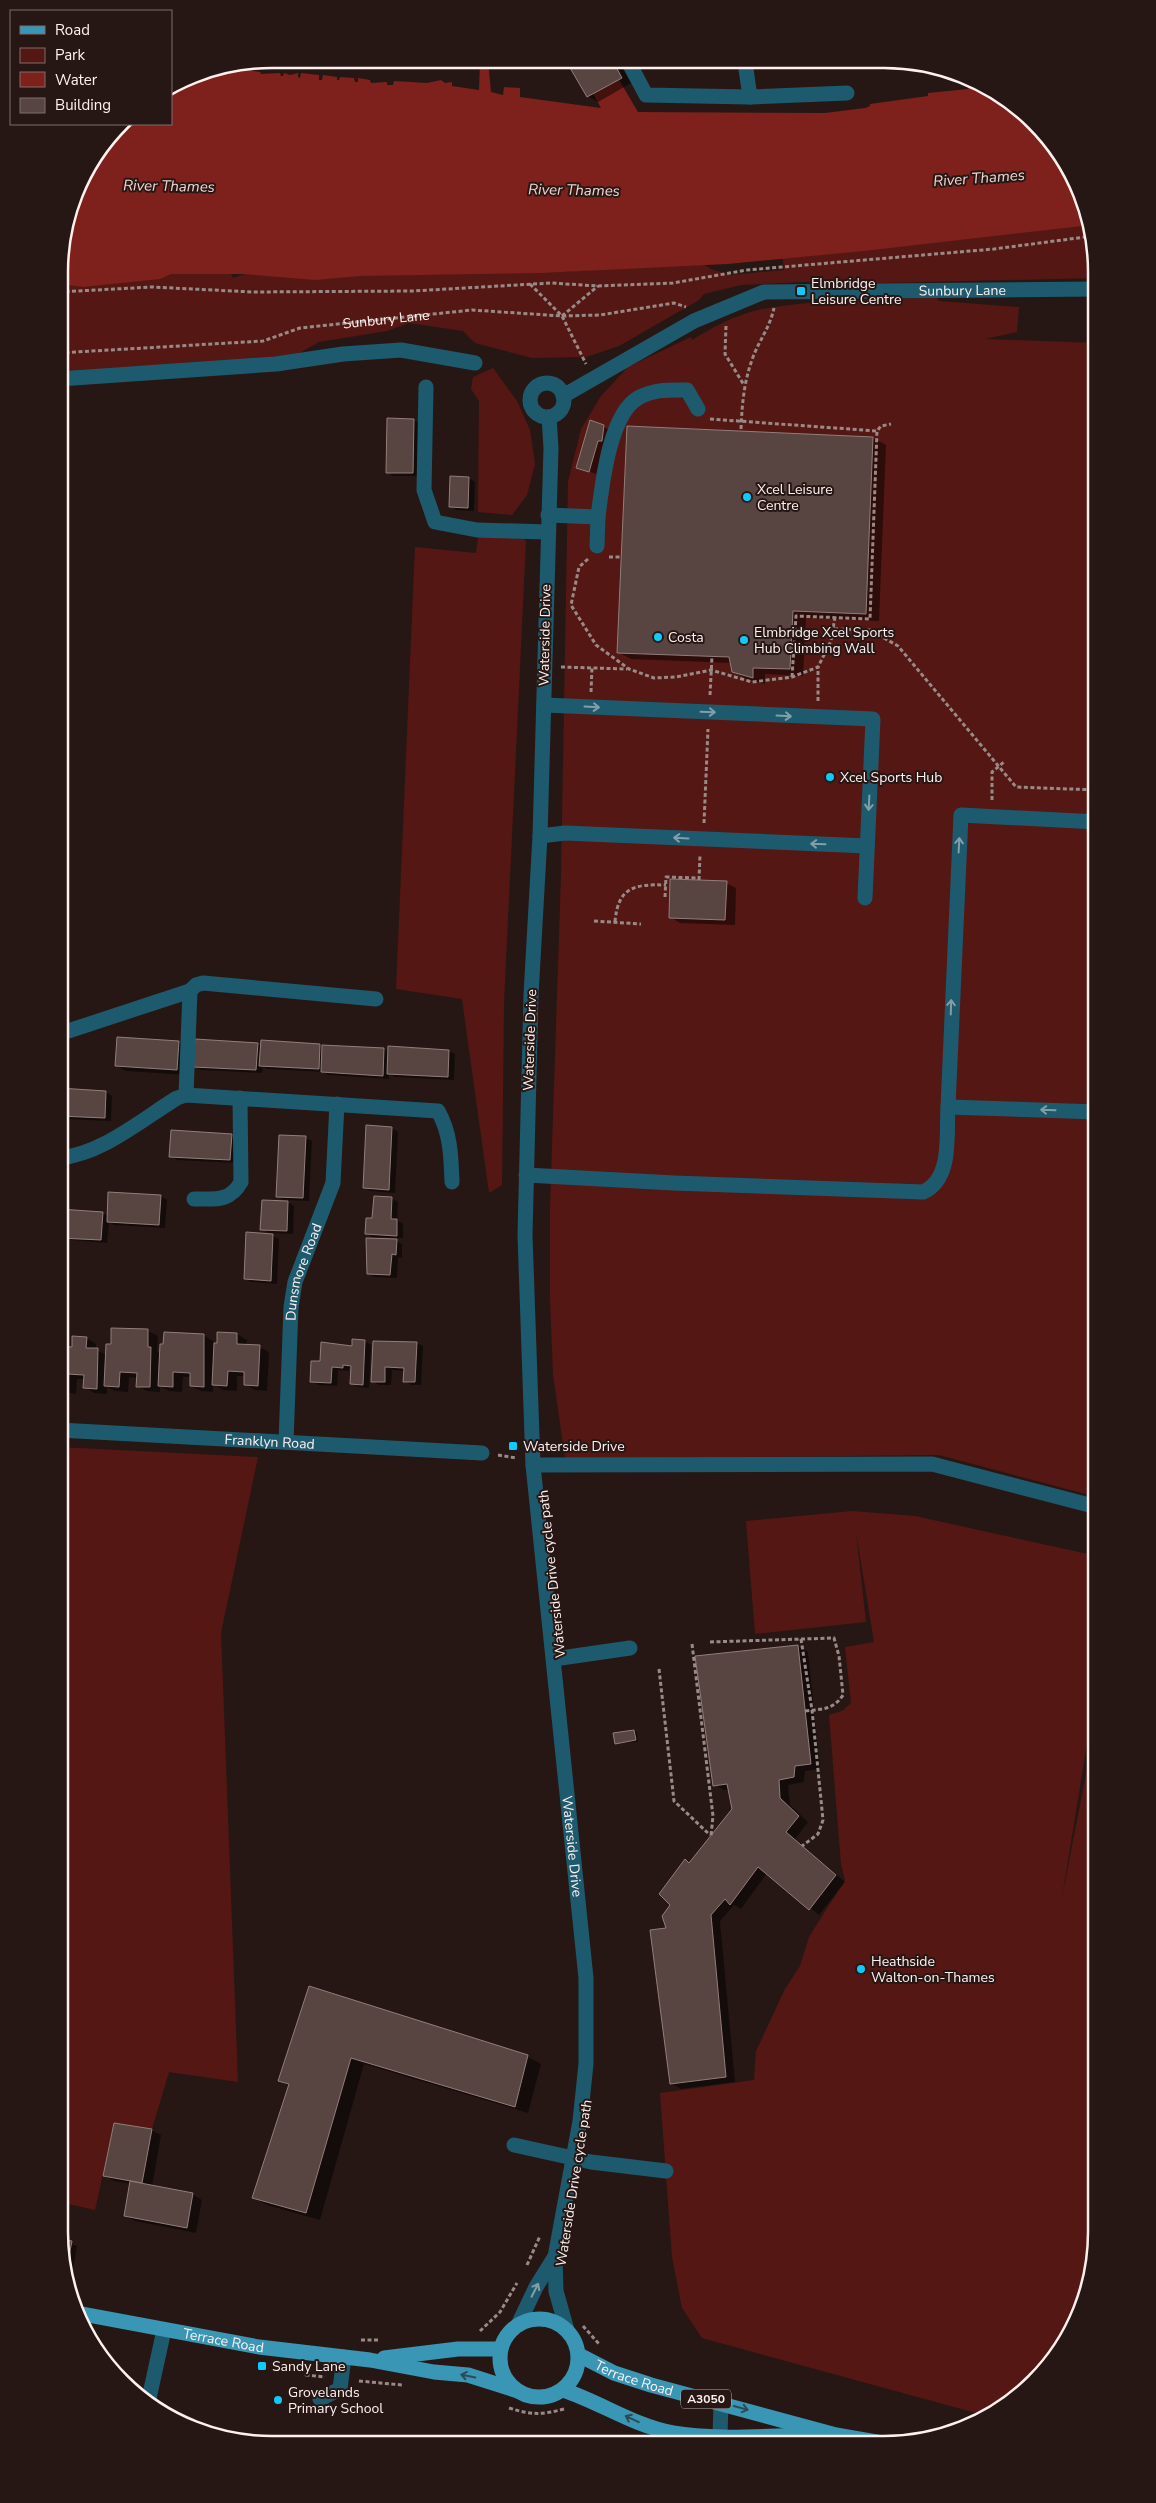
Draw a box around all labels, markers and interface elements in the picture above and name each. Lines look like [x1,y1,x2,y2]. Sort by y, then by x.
legend [10,10,172,125]
text: Road [55,20,90,40]
text: Park [55,45,85,65]
text: Water [55,70,98,90]
text: Building [55,95,111,115]
water label: River Thames [932,165,1026,191]
water label: River Thames [123,175,215,197]
water label: River Thames [528,179,620,201]
place label: Elmbridge Leisure Centre [811,274,901,309]
street label: Sunbury Lane [919,280,1006,300]
marker: Elmbridge Leisure Centre [795,285,807,297]
street label: Sunbury Lane [342,305,430,333]
place label: Xcel Leisure Centre [757,480,833,515]
marker: Xcel Leisure Centre [741,491,753,503]
street label: Waterside Drive [535,584,555,686]
place label: Elmbridge Xcel Sports Hub Climbing Wall [754,623,895,658]
place label: Costa [668,628,704,647]
marker: Costa [652,631,664,643]
marker: Elmbridge Xcel Sports Hub Climbing Wall [738,634,750,646]
one-way arrow [584,703,600,712]
one-way arrow [700,708,716,717]
one-way arrow [776,711,792,720]
place label: Xcel Sports Hub [840,768,942,787]
marker: Xcel Sports Hub [824,771,836,783]
one-way arrow [865,795,874,811]
one-way arrow [673,833,689,842]
one-way arrow [955,837,964,853]
one-way arrow [811,839,827,848]
street label: Waterside Drive [519,989,541,1091]
one-way arrow [946,999,955,1015]
one-way arrow [1041,1105,1057,1115]
street label: Dunsmore Road [281,1220,326,1321]
street label: Franklyn Road [224,1430,315,1453]
place label: Waterside Drive [523,1437,625,1456]
marker: Waterside Drive [507,1440,519,1452]
street label: Waterside Drive cycle path [534,1489,570,1659]
street label: Waterside Drive [558,1795,587,1898]
place label: Heathside Walton-on-Thames [871,1952,995,1987]
marker: Heathside Walton-on-Thames [855,1963,867,1975]
street label: Waterside Drive cycle path [551,2098,597,2268]
one-way arrow [531,2283,540,2298]
street label: Terrace Road [181,2323,265,2357]
street label: Terrace Road [591,2355,676,2400]
place label: Sandy Lane [272,2357,345,2376]
marker: Sandy Lane [256,2360,268,2372]
one-way arrow [461,2371,477,2380]
place label: Grovelands Primary School [288,2383,384,2418]
road number: A3050 [681,2390,731,2408]
marker: Grovelands Primary School [272,2394,284,2406]
one-way arrow [732,2404,748,2413]
one-way arrow [625,2414,640,2424]

